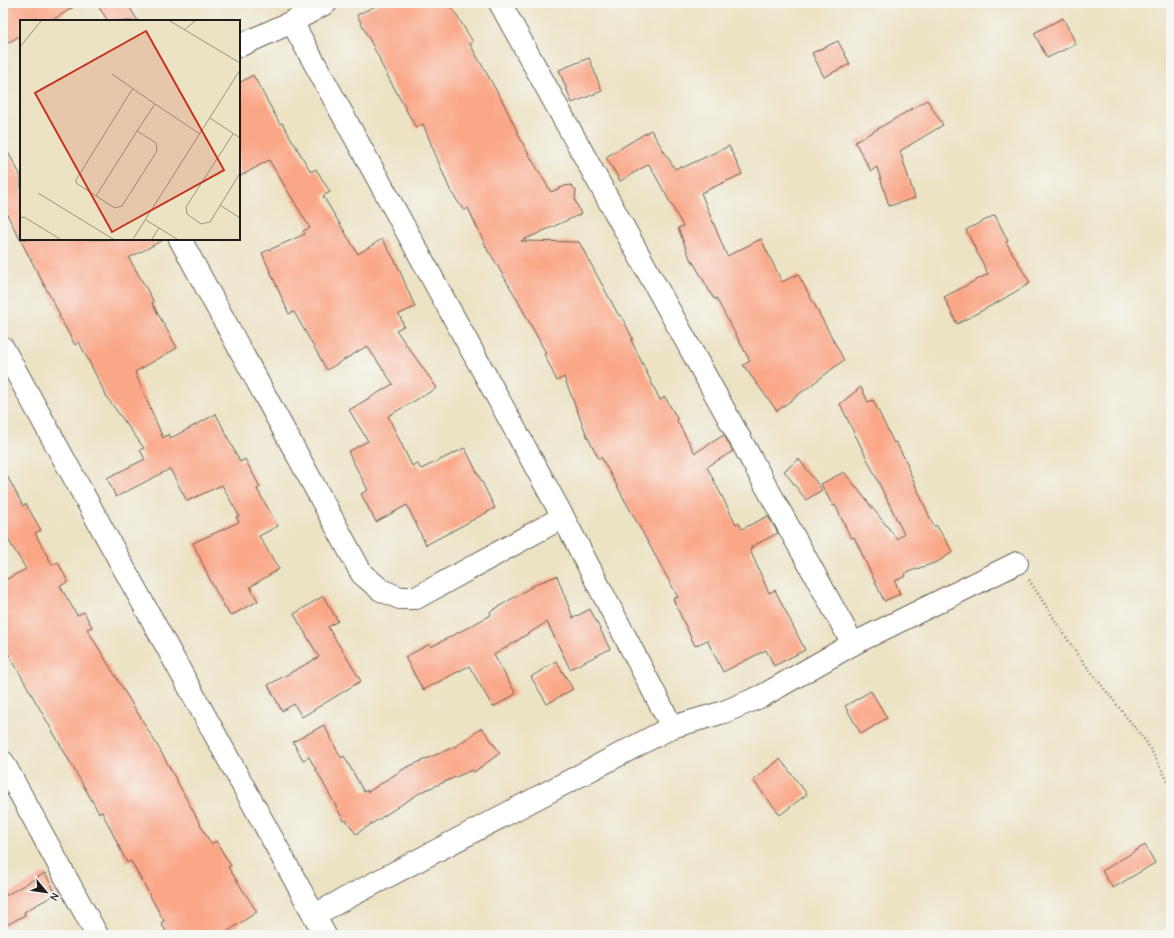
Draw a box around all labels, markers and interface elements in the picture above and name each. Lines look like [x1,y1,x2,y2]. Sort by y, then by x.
inset map [20,20,240,240]
north arrow [26,872,66,912]
text: N [47,890,62,903]

